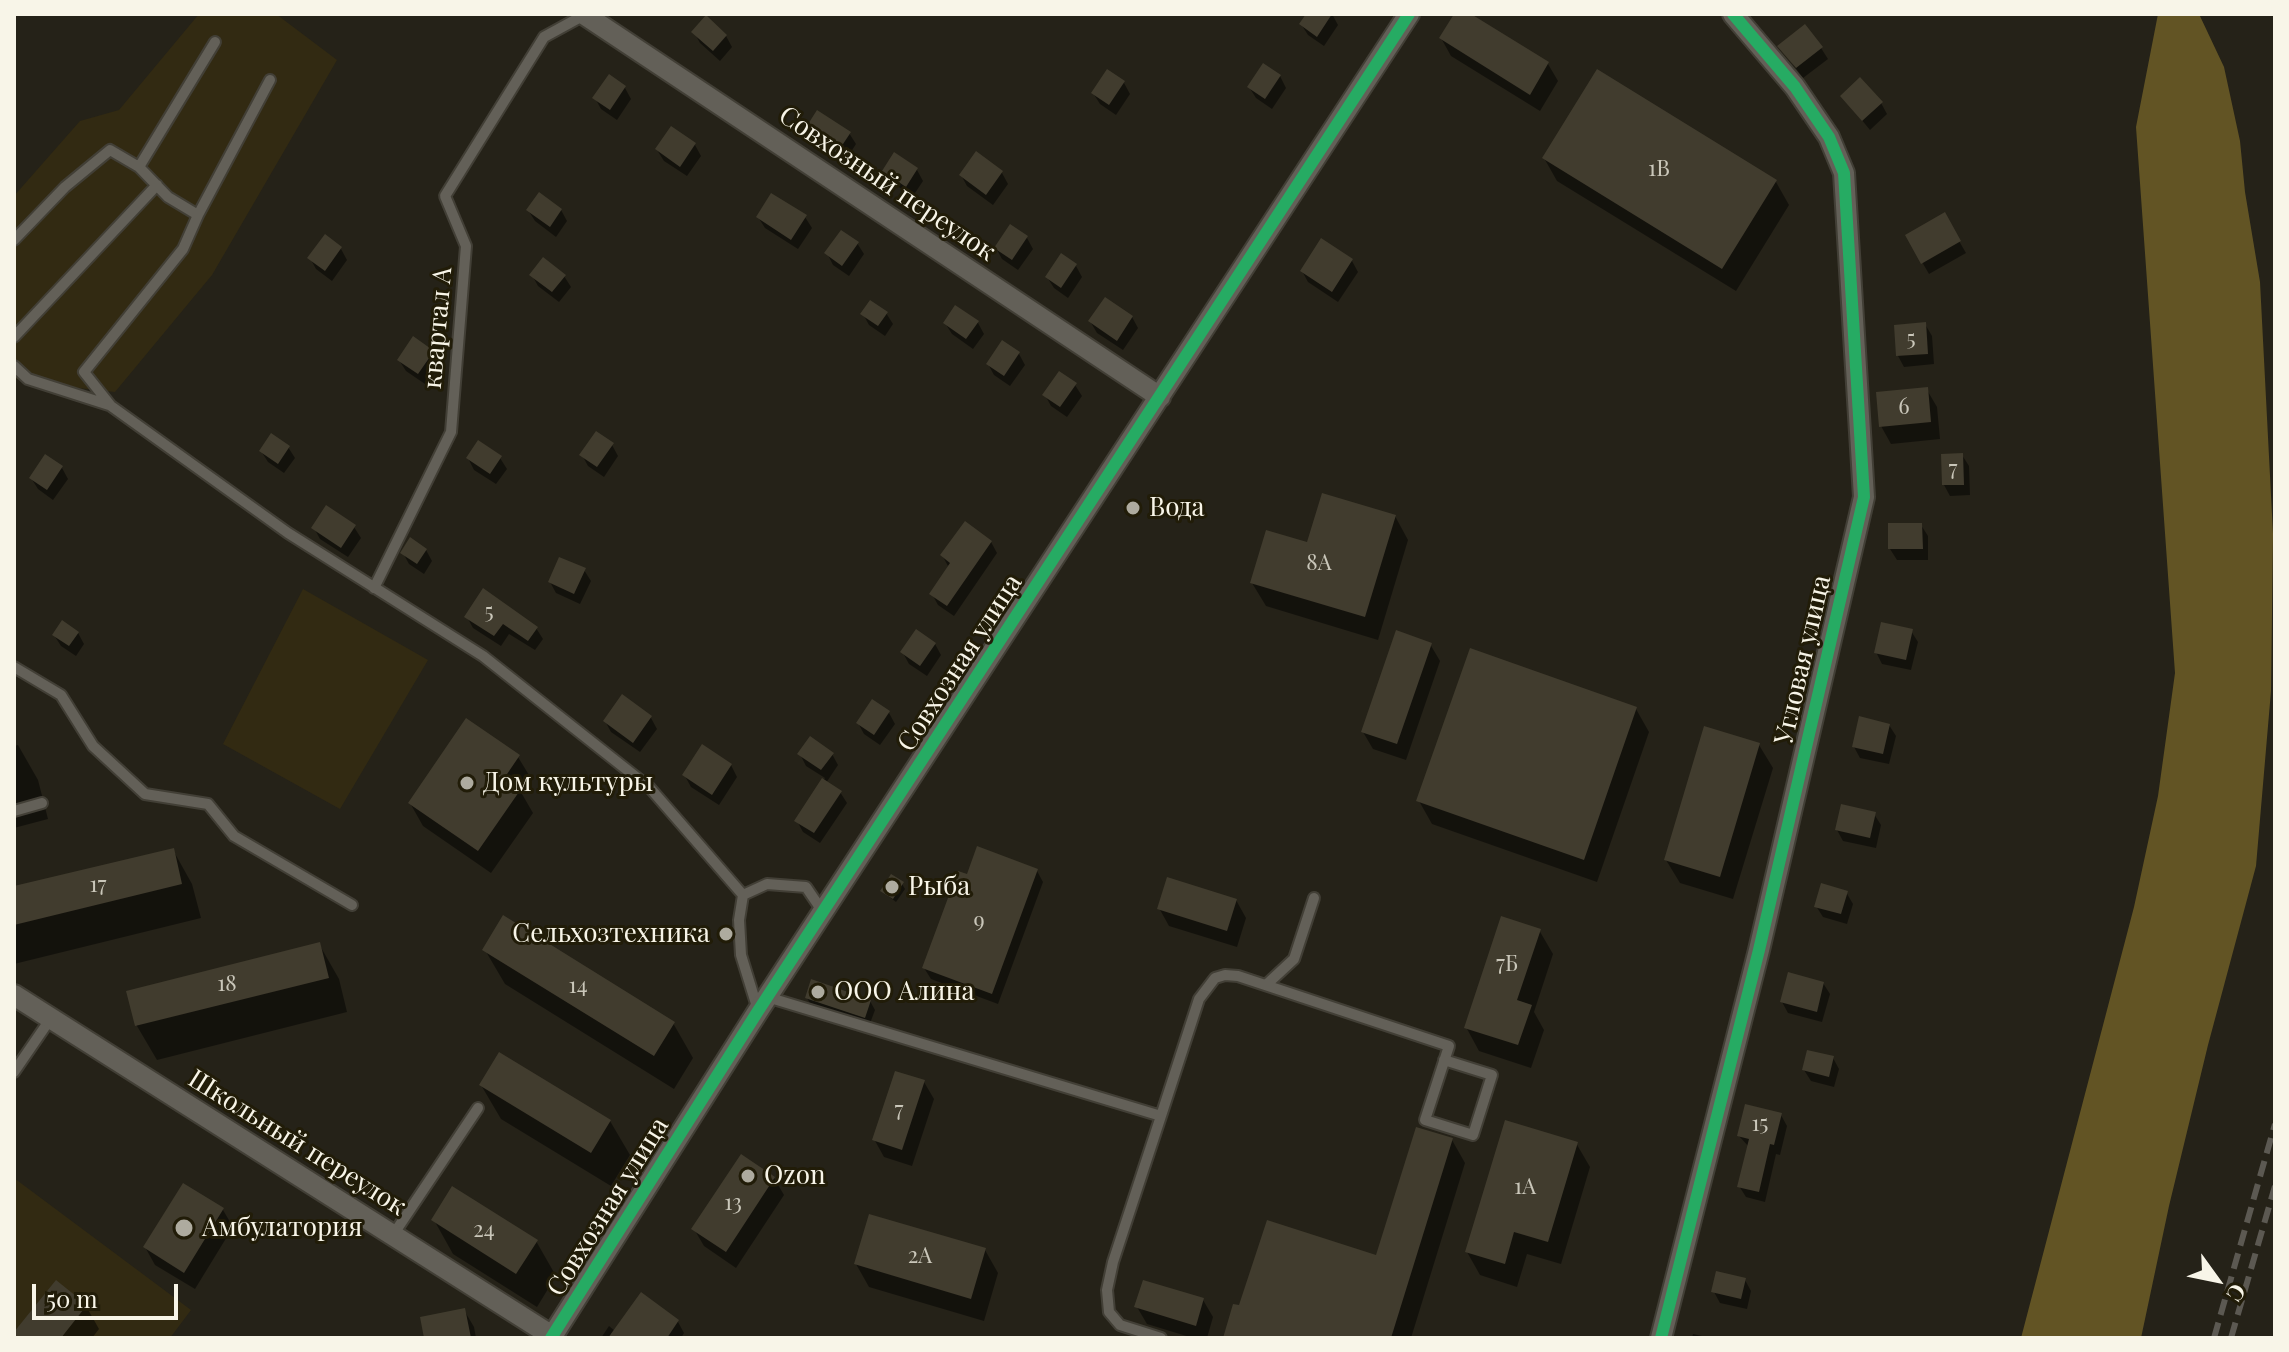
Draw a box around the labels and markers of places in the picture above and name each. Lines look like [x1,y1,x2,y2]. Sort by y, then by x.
place label: Вода [1149,492,1204,524]
marker: Вода [1124,499,1142,517]
place label: Дом культуры [483,767,653,799]
marker: Дом культуры [458,774,476,792]
place label: Рыба [908,871,970,903]
marker: Рыба [883,878,901,896]
place label: Сельхозтехника [512,918,710,950]
marker: Сельхозтехника [717,925,735,943]
place label: ООО Алина [834,976,974,1008]
marker: ООО Алина [809,983,827,1001]
place label: Ozon [764,1160,825,1192]
marker: Ozon [739,1167,757,1185]
place label: Амбулатория [202,1212,362,1244]
marker: Амбулатория [173,1217,195,1239]

